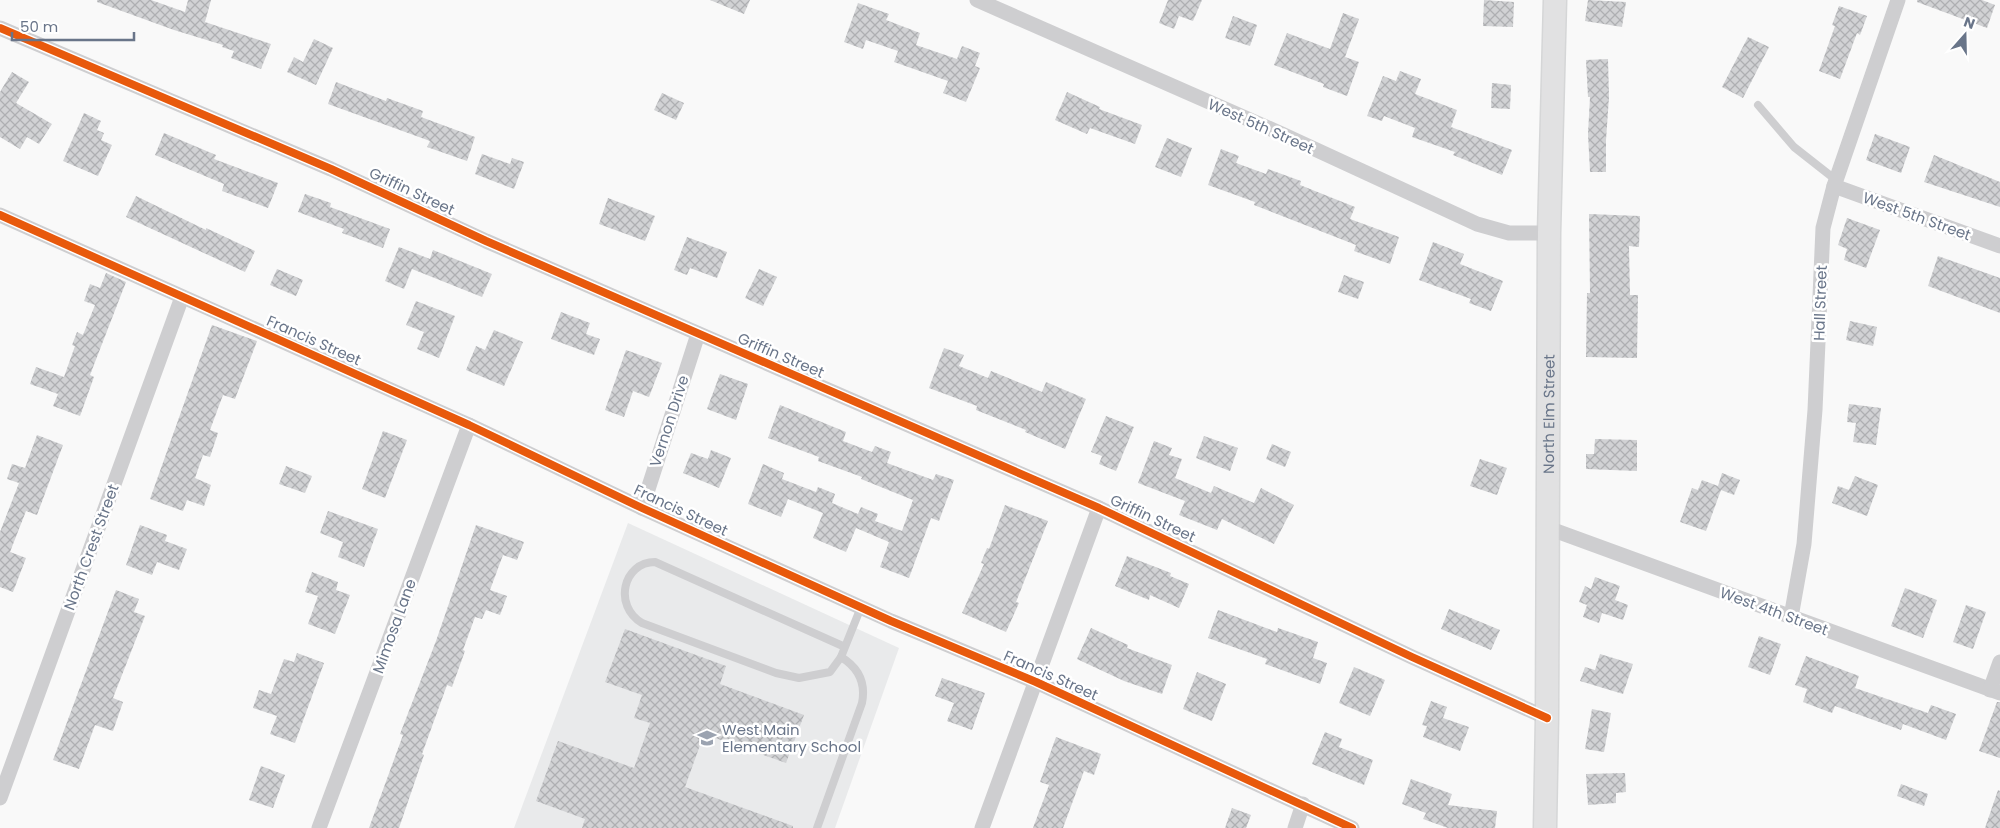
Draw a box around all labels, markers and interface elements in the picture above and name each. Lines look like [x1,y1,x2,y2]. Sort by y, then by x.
scale bar [12,10,135,42]
north arrow [1940,10,1990,60]
text: N [1961,12,1978,34]
text: 50 m [20,16,58,37]
street label: West 5th Street [1205,93,1317,159]
street label: Griffin Street [366,162,458,220]
street label: West 5th Street [1860,187,1974,245]
street label: Hall Street [1808,265,1832,341]
street label: Francis Street [263,310,365,370]
street label: Griffin Street [735,327,827,383]
street label: North Elm Street [1538,354,1559,474]
street label: Vernon Drive [644,372,694,470]
street label: Francis Street [631,479,731,541]
street label: North Crest Street [58,481,124,613]
street label: Griffin Street [1107,489,1199,547]
street label: Mimosa Lane [367,576,421,676]
street label: West 4th Street [1717,582,1831,640]
street label: Francis Street [1000,645,1102,705]
place label: West Main Elementary School [722,719,861,757]
school or university icon: West Main Elementary School [696,727,718,749]

